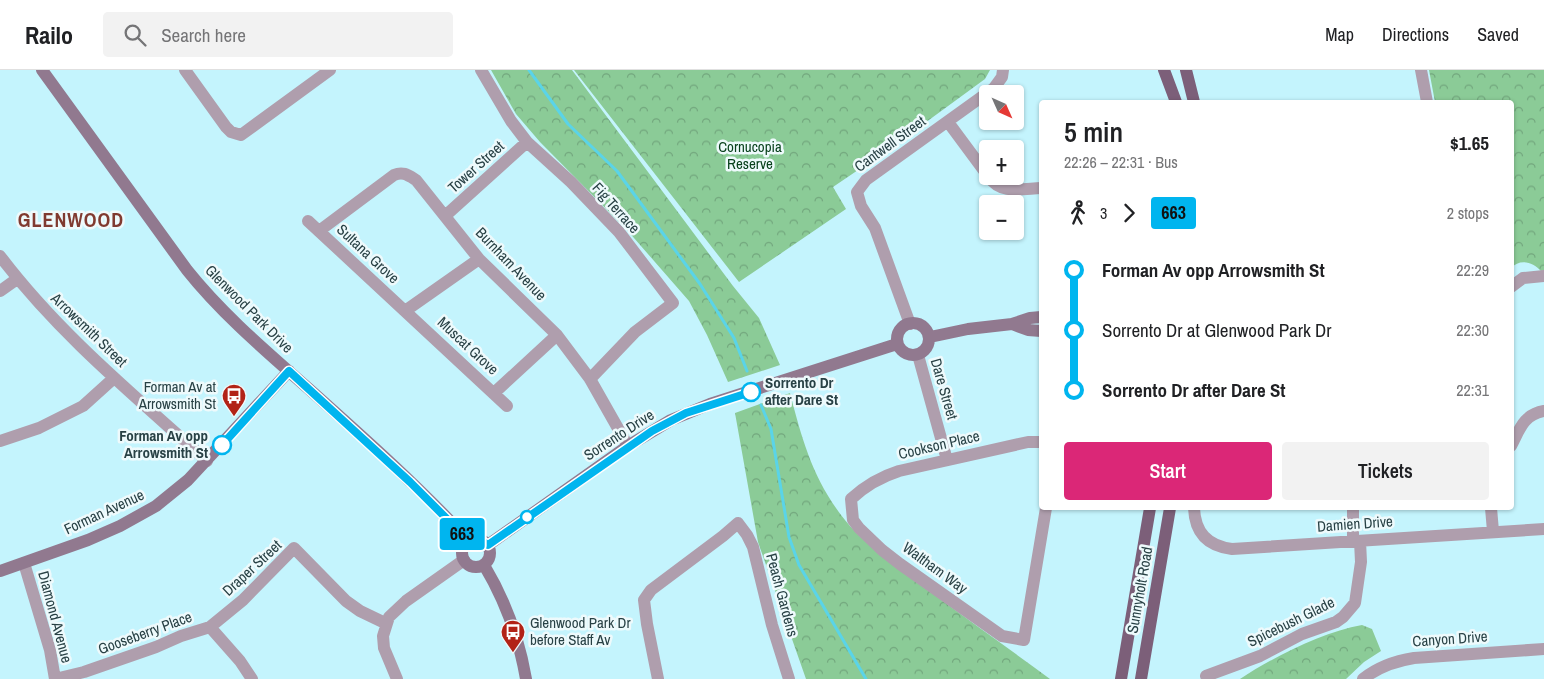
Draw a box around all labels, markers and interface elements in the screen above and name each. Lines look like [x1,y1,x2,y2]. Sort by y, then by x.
search box [103,12,453,57]
text: Railo [25,19,73,51]
icon: search [121,21,149,49]
text: Search here [161,22,246,48]
text: Map [1325,22,1354,47]
text: Directions [1382,22,1449,47]
text: Saved [1477,22,1519,47]
north arrow [979,85,1024,130]
map controls [979,85,1024,240]
street label: Cantwell Street [850,110,930,177]
text: 5 min [1064,113,1123,151]
text: $1.65 [1450,130,1489,156]
street label: Tower Street [443,135,509,198]
park label: Cornucopia Reserve [718,136,782,174]
button: + [979,140,1024,185]
text: 22:26 – 22:31 · Bus [1064,151,1178,173]
street label: Fig Terrace [588,178,645,238]
button: − [979,195,1024,240]
icon: walk [1064,199,1092,227]
icon: forward [1115,199,1143,227]
text: 663 [1161,200,1186,225]
text: 3 [1100,202,1107,224]
text: 2 stops [1447,202,1489,224]
district label: GLENWOOD [18,206,124,233]
street label: Sultana Grove [332,219,404,288]
street label: Burnham Avenue [471,222,552,305]
text: Forman Av opp Arrowsmith St [1102,257,1325,283]
text: 22:29 [1456,259,1489,281]
street label: Glenwood Park Drive [201,260,298,358]
street label: Arrowsmith Street [46,287,132,372]
street label: Muscat Grove [433,312,504,380]
text: Sorrento Dr at Glenwood Park Dr [1102,317,1331,343]
text: 22:30 [1456,319,1489,341]
street label: Dare Street [926,356,963,423]
place label: Sorrento Dr after Dare St [765,372,838,410]
place label: Forman Av at Arrowsmith St [138,376,217,414]
text: Sorrento Dr after Dare St [1102,377,1286,403]
text: 22:31 [1456,379,1489,401]
marker: Sorrento Dr after Dare St [741,382,761,402]
bus stop icon: Forman Av at Arrowsmith St [221,383,247,417]
street label: Sorrento Drive [579,404,658,465]
place label: Forman Av opp Arrowsmith St [119,425,208,463]
street label: Cookson Place [896,425,982,464]
marker: Forman Av opp Arrowsmith St [212,435,232,455]
button: Start [1064,442,1272,500]
button: Tickets [1282,442,1489,500]
street label: Forman Avenue [60,484,147,539]
unlabelled marker [520,510,534,524]
street label: Damien Drive [1316,510,1394,537]
line badge: 663 [433,518,491,550]
text: 663 [450,521,474,546]
street label: Draper Street [217,534,286,600]
street label: Waltham Way [899,537,973,599]
street label: Sunnyholt Road [1122,545,1157,635]
street label: Peach Gardens [761,551,804,639]
street label: Diamond Avenue [33,569,78,665]
street label: Spicebush Glade [1244,591,1338,652]
street label: Gooseberry Place [95,606,195,659]
place label: Glenwood Park Dr before Staff Av [530,612,631,650]
bus stop icon: Glenwood Park Dr before Staff Av [500,619,526,653]
street label: Canyon Drive [1412,625,1488,652]

